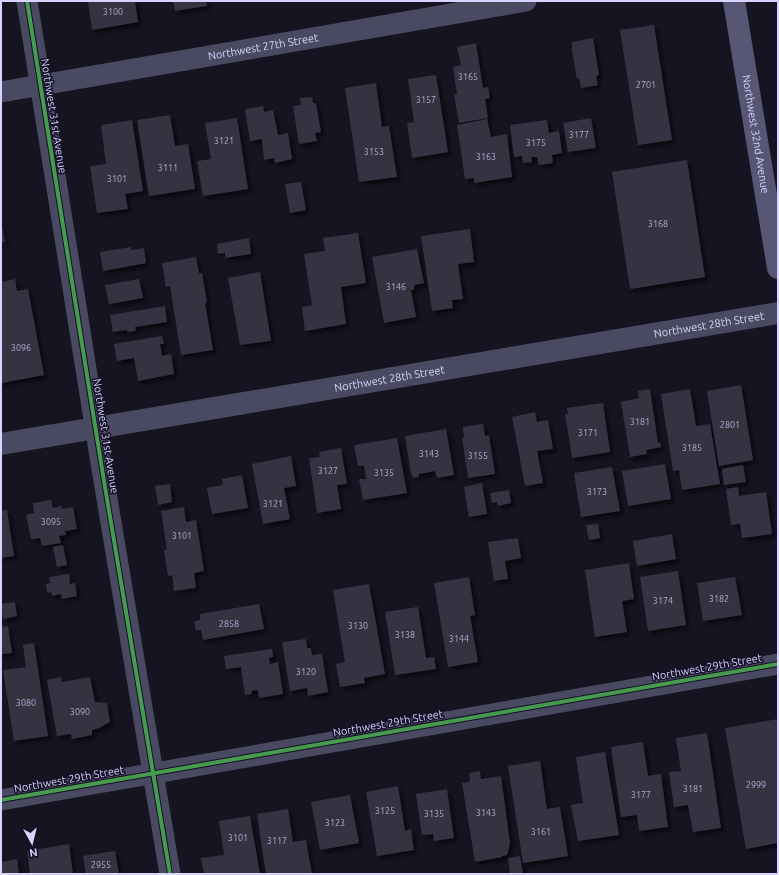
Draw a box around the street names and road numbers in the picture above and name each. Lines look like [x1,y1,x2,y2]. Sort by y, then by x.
street label: Northwest 27th Street [207,31,320,62]
street label: Northwest 31st Avenue [39,58,69,174]
street label: Northwest 32nd Avenue [740,74,772,194]
street label: Northwest 28th Street [653,309,766,340]
street label: Northwest 28th Street [333,363,446,394]
street label: Northwest 31st Avenue [91,378,121,494]
street label: Northwest 29th Street [651,651,764,683]
street label: Northwest 29th Street [332,707,445,739]
street label: Northwest 29th Street [13,763,126,795]

